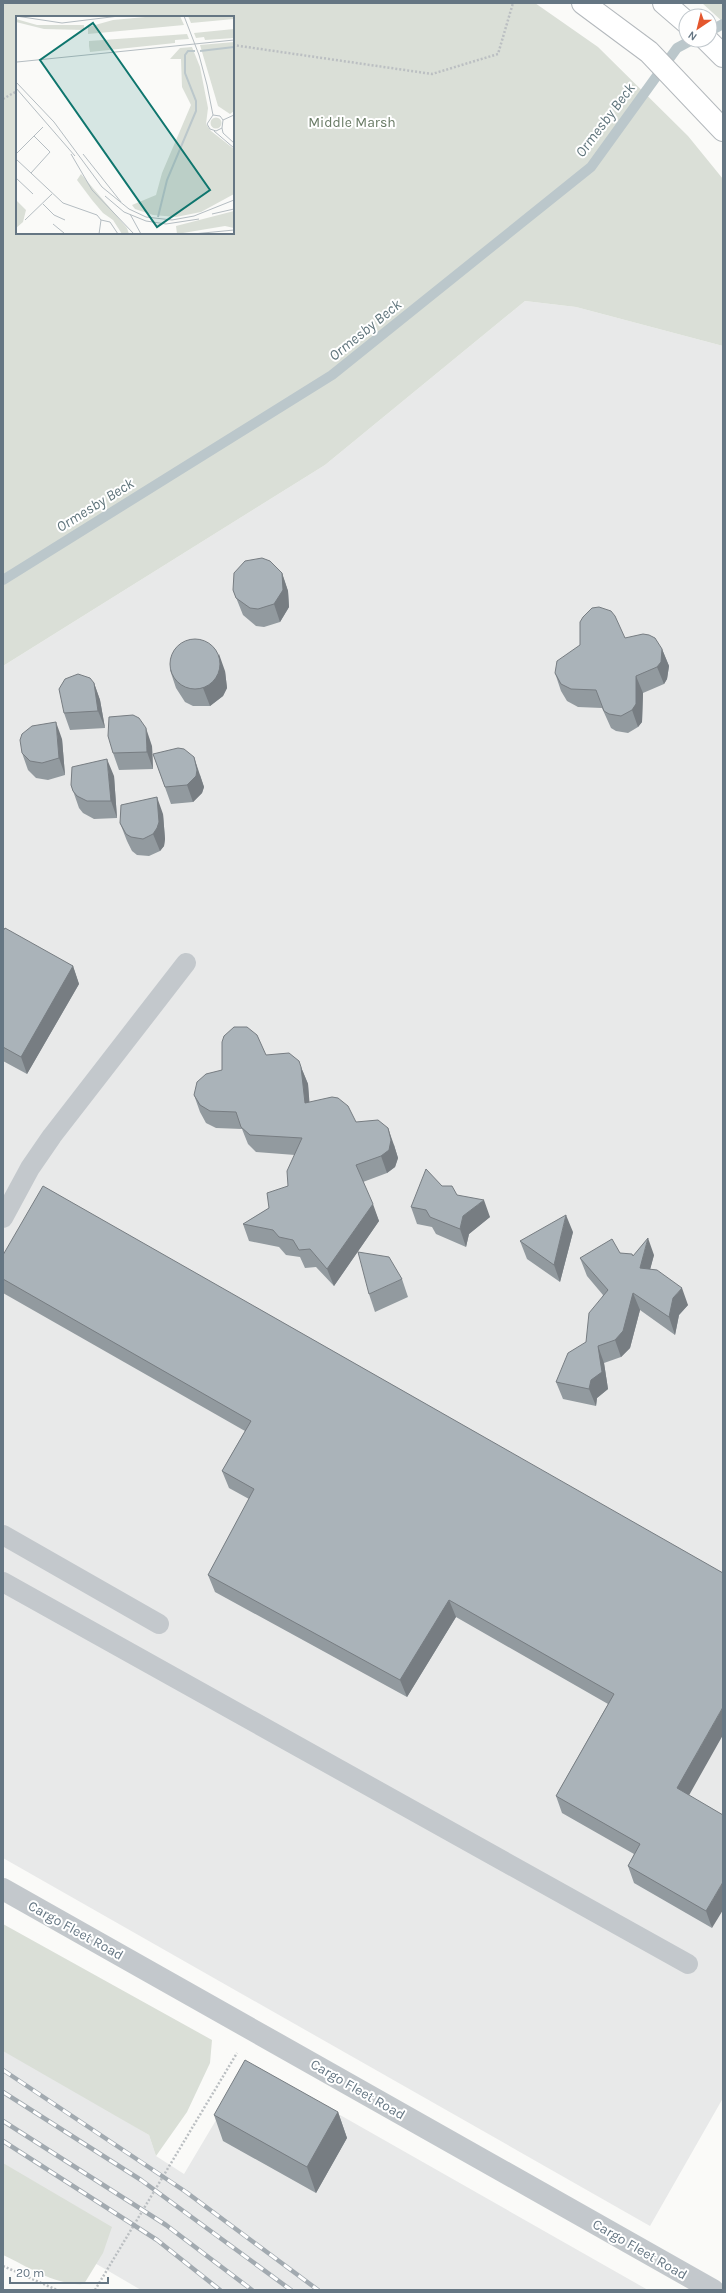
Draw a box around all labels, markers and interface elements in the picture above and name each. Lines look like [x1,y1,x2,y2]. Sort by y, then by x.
north arrow [678,8,718,48]
inset map [16,16,234,234]
text: N [686,28,700,43]
water label: Ormesby Beck [571,79,639,161]
park label: Middle Marsh [308,114,396,131]
water label: Ormesby Beck [325,295,405,365]
water label: Ormesby Beck [53,474,137,536]
street label: Cargo Fleet Road [25,1897,126,1964]
street label: Cargo Fleet Road [307,2055,408,2123]
street label: Cargo Fleet Road [589,2215,690,2283]
scale bar [10,2259,108,2285]
text: 20 m [16,2266,44,2280]

